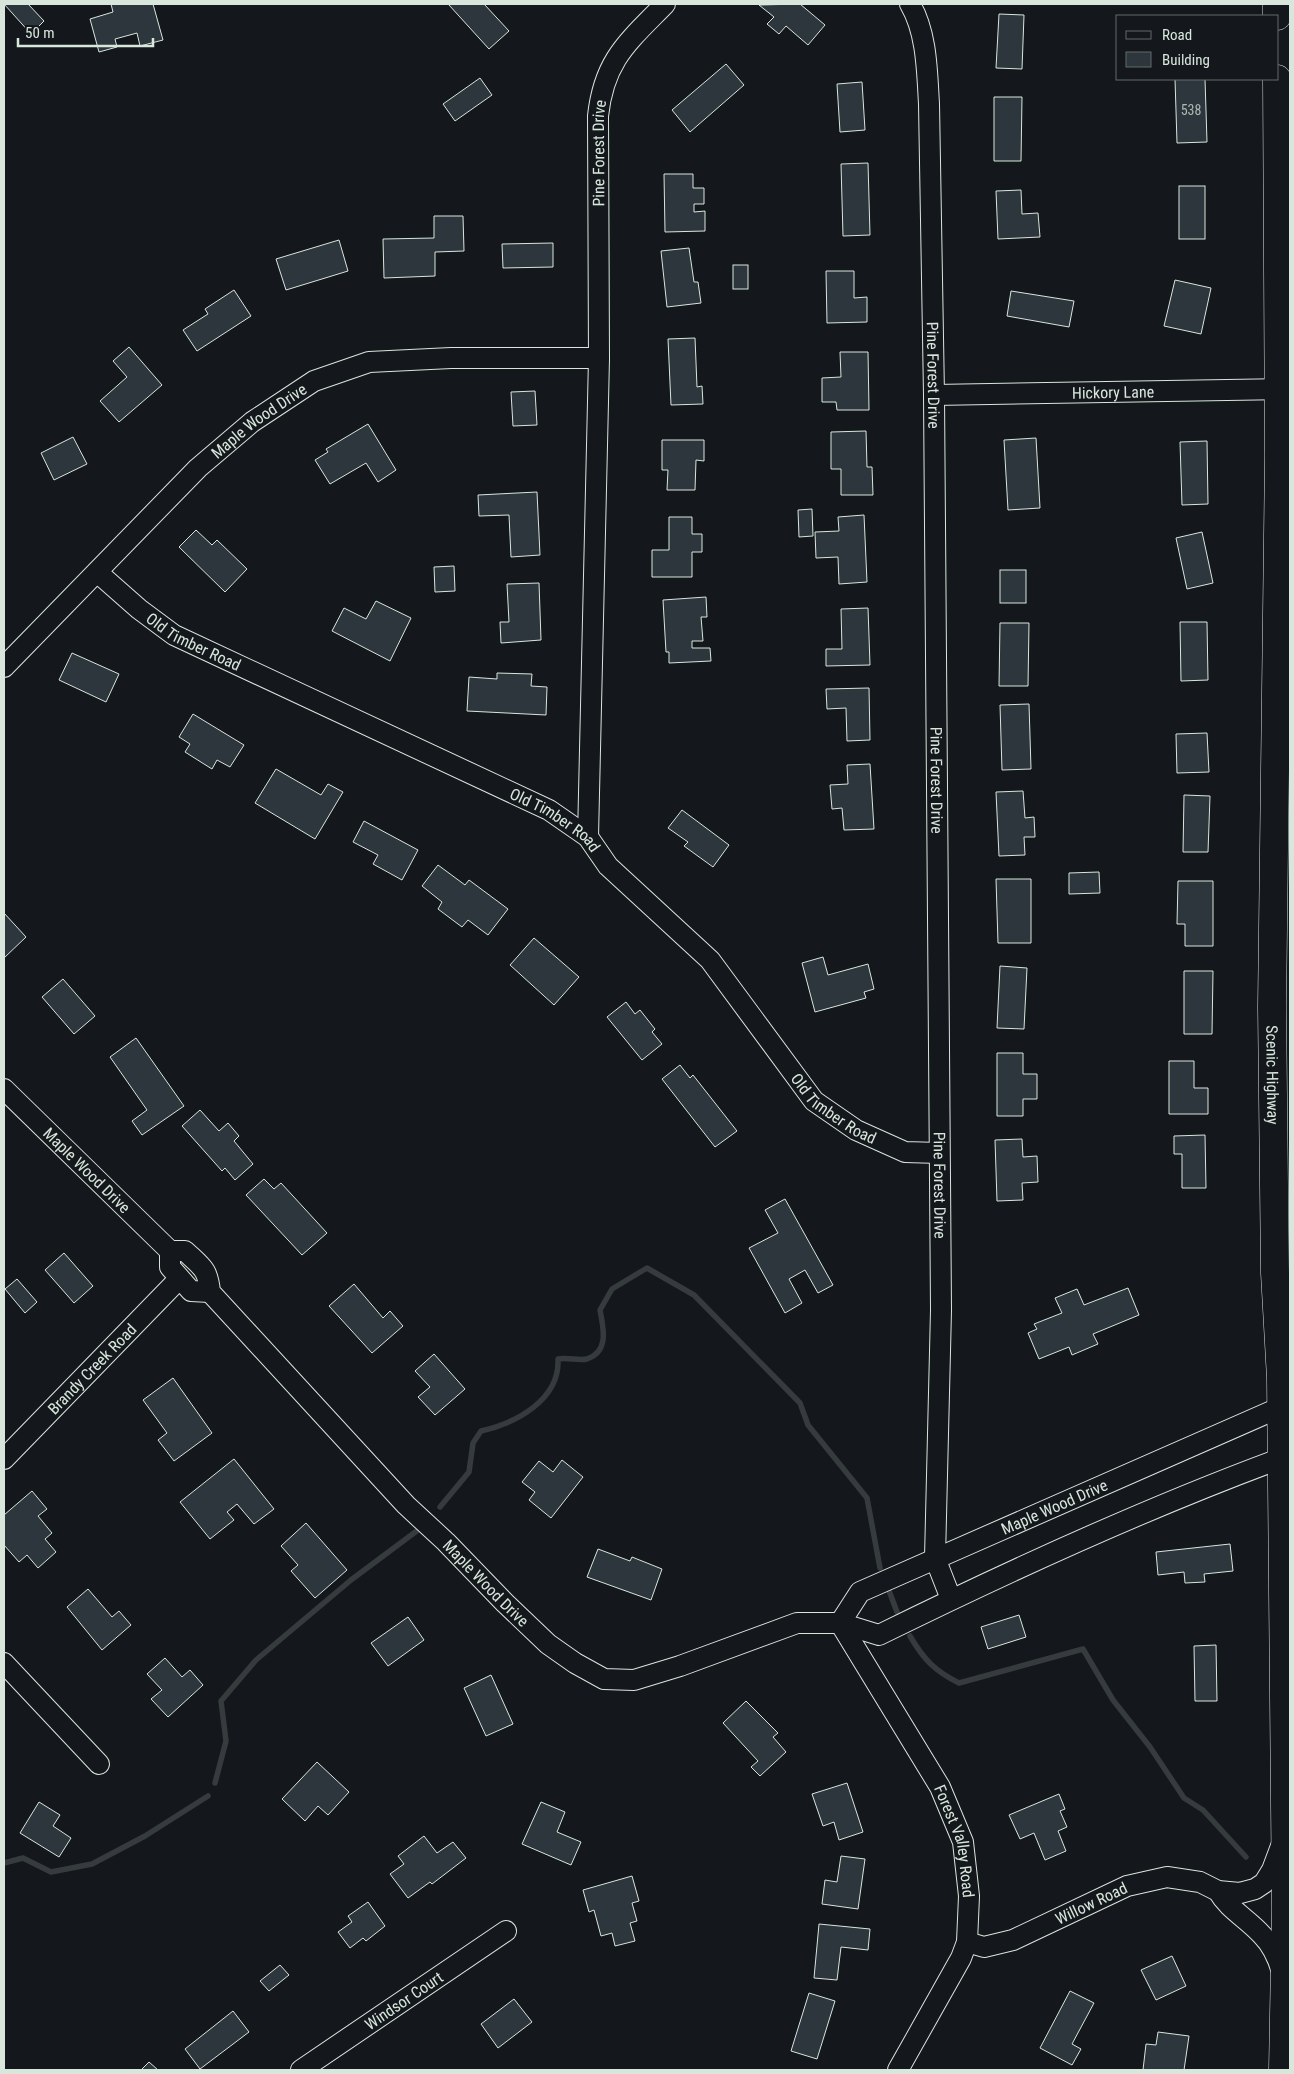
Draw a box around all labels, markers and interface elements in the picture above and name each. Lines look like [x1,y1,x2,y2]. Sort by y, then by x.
scale bar [18,15,152,47]
legend [1116,15,1279,80]
text: 50 m [25,24,55,42]
text: Road [1162,26,1192,44]
text: Building [1162,51,1210,69]
street label: Pine Forest Drive [589,98,610,207]
house number: 538 [1181,102,1201,118]
street label: Pine Forest Drive [923,322,943,429]
street label: Maple Wood Drive [207,380,310,463]
street label: Hickory Lane [1072,382,1154,403]
street label: Old Timber Road [142,609,244,675]
street label: Pine Forest Drive [927,727,946,834]
street label: Old Timber Road [507,784,604,855]
street label: Scenic Highway [1262,1025,1282,1125]
street label: Old Timber Road [787,1070,879,1148]
street label: Maple Wood Drive [39,1124,134,1217]
street label: Pine Forest Drive [930,1132,949,1239]
street label: Brandy Creek Road [44,1320,140,1418]
street label: Maple Wood Drive [998,1475,1110,1539]
street label: Maple Wood Drive [439,1536,532,1630]
street label: Forest Valley Road [930,1782,978,1899]
street label: Willow Road [1052,1878,1130,1929]
street label: Windsor Court [361,1967,447,2034]

